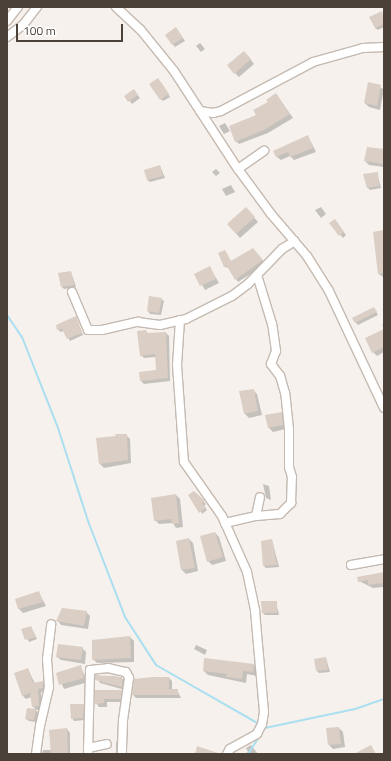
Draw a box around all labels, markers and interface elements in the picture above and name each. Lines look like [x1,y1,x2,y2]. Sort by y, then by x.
scale bar [18,16,125,42]
text: 100 m [23,21,56,40]

